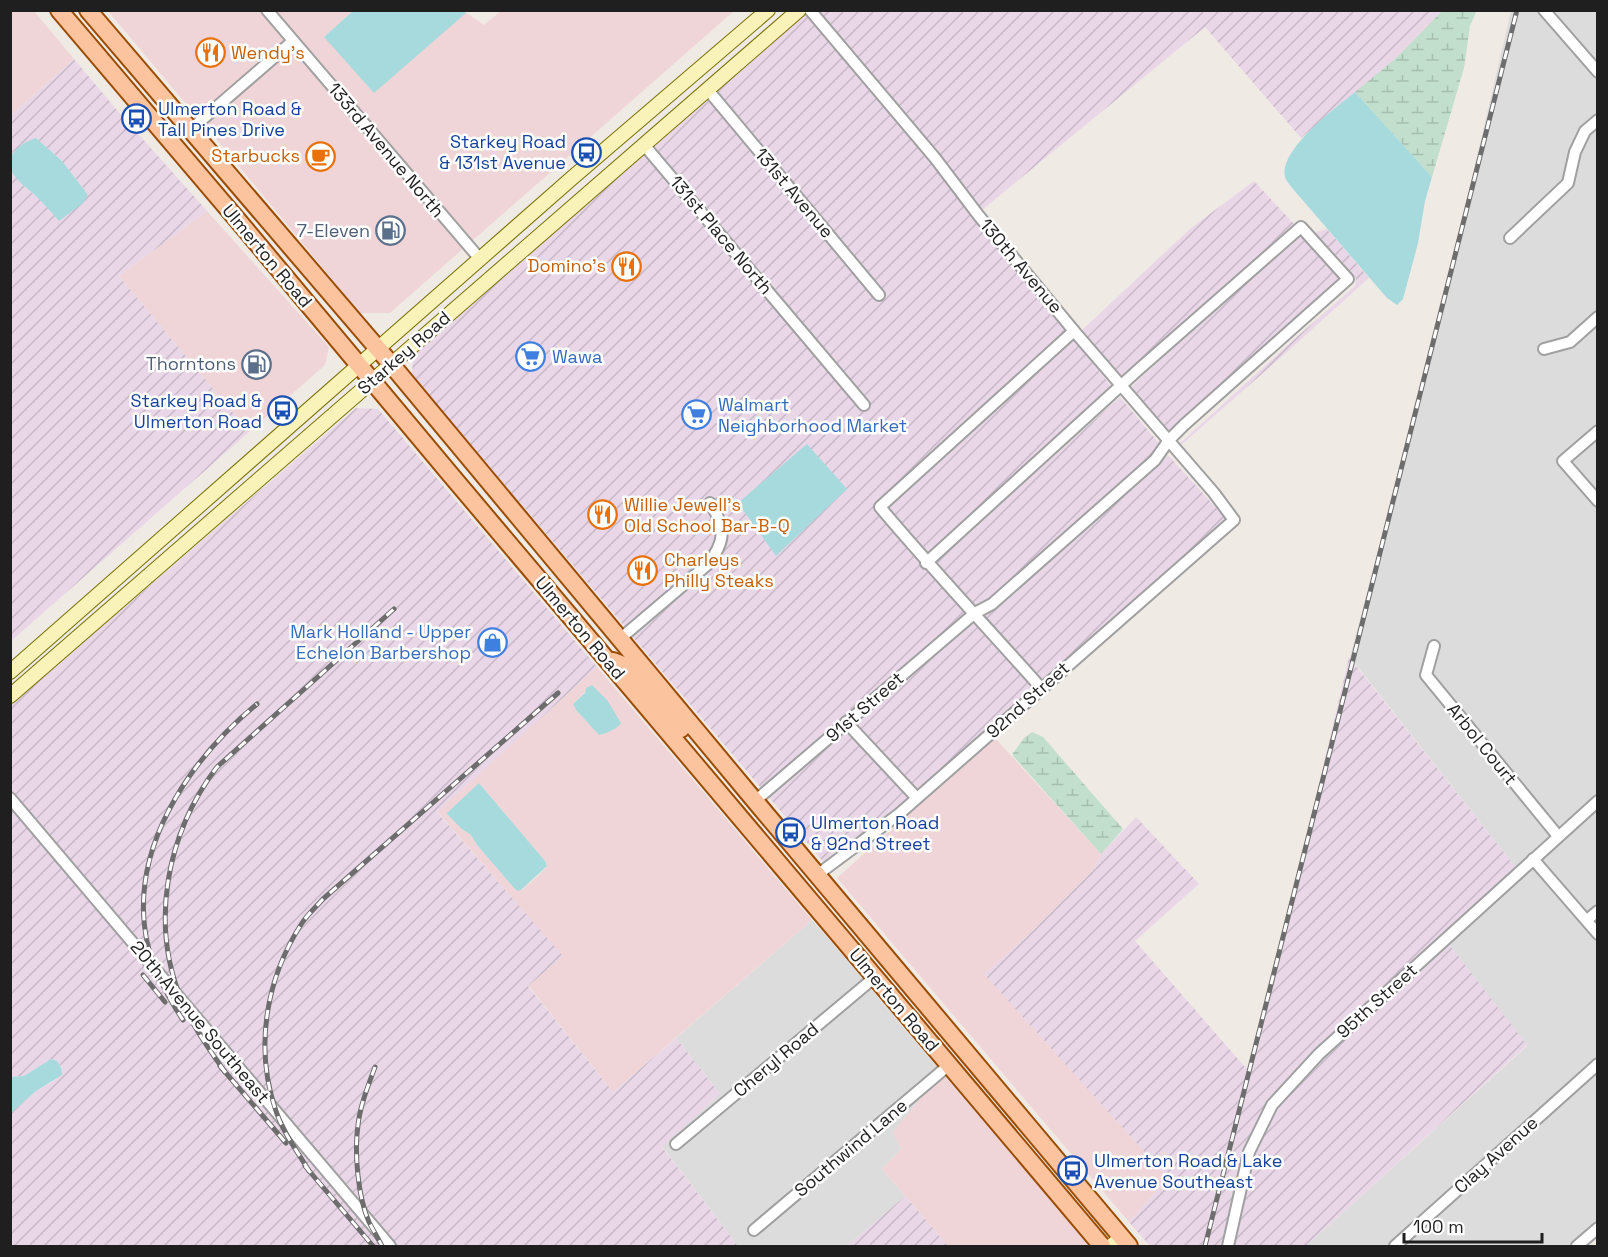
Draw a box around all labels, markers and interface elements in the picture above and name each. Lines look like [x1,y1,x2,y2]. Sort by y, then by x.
restaurant icon: Wendy's [194,37,226,69]
place label: Wendy's [231,41,305,64]
street label: 133rd Avenue North [323,78,450,222]
place label: Ulmerton Road & Tall Pines Drive [158,97,302,141]
bus stop icon: Ulmerton Road & Tall Pines Drive [121,103,153,135]
place label: Starkey Road & 131st Avenue [439,130,566,174]
bus stop icon: Starkey Road & 131st Avenue [571,136,603,168]
cafe icon: Starbucks [305,140,337,172]
street label: 131st Avenue [750,143,839,243]
place label: Starbucks [211,144,300,167]
street label: 131st Place North [665,170,778,299]
street label: Ulmerton Road [217,199,317,312]
street label: 130th Avenue [975,213,1068,318]
fuel station icon: 7-Eleven [375,215,407,247]
place label: 7-Eleven [297,219,370,242]
restaurant icon: Domino's [611,250,643,282]
place label: Domino's [528,254,606,277]
street label: Starkey Road [352,306,455,399]
supermarket icon: Wawa [515,341,547,373]
place label: Wawa [552,345,602,368]
fuel station icon: Thorntons [241,348,273,380]
place label: Thorntons [146,352,236,375]
place label: Starkey Road & Ulmerton Road [130,389,262,433]
place label: Walmart Neighborhood Market [718,393,907,437]
bus stop icon: Starkey Road & Ulmerton Road [267,395,299,427]
supermarket icon: Walmart Neighborhood Market [681,399,713,431]
place label: Willie Jewell’s Old School Bar-B-Q [624,493,790,537]
restaurant icon: Willie Jewell’s Old School Bar-B-Q [587,499,619,531]
place label: Charleys Philly Steaks [664,548,774,592]
restaurant icon: Charleys Philly Steaks [627,554,659,586]
street label: Ulmerton Road [530,571,630,684]
place label: Mark Holland - Upper Echelon Barbershop [290,620,471,664]
shop icon: Mark Holland - Upper Echelon Barbershop [476,626,508,658]
street label: 92nd Street [981,656,1074,743]
street label: 91st Street [821,667,908,747]
street label: Arbol Court [1442,698,1522,789]
place label: Ulmerton Road & 92nd Street [811,811,939,855]
bus stop icon: Ulmerton Road & 92nd Street [774,817,806,849]
street label: 20th Avenue Southeast [126,936,275,1108]
street label: Ulmerton Road [844,943,944,1056]
street label: 95th Street [1332,958,1422,1043]
street label: Cheryl Road [728,1017,823,1102]
street label: Southwind Lane [790,1094,912,1202]
street label: Clay Avenue [1449,1111,1542,1198]
place label: Ulmerton Road & Lake Avenue Southeast [1094,1149,1282,1193]
bus stop icon: Ulmerton Road & Lake Avenue Southeast [1057,1155,1089,1187]
scale bar [1404,1206,1542,1244]
text: 100 m [1413,1215,1464,1238]

